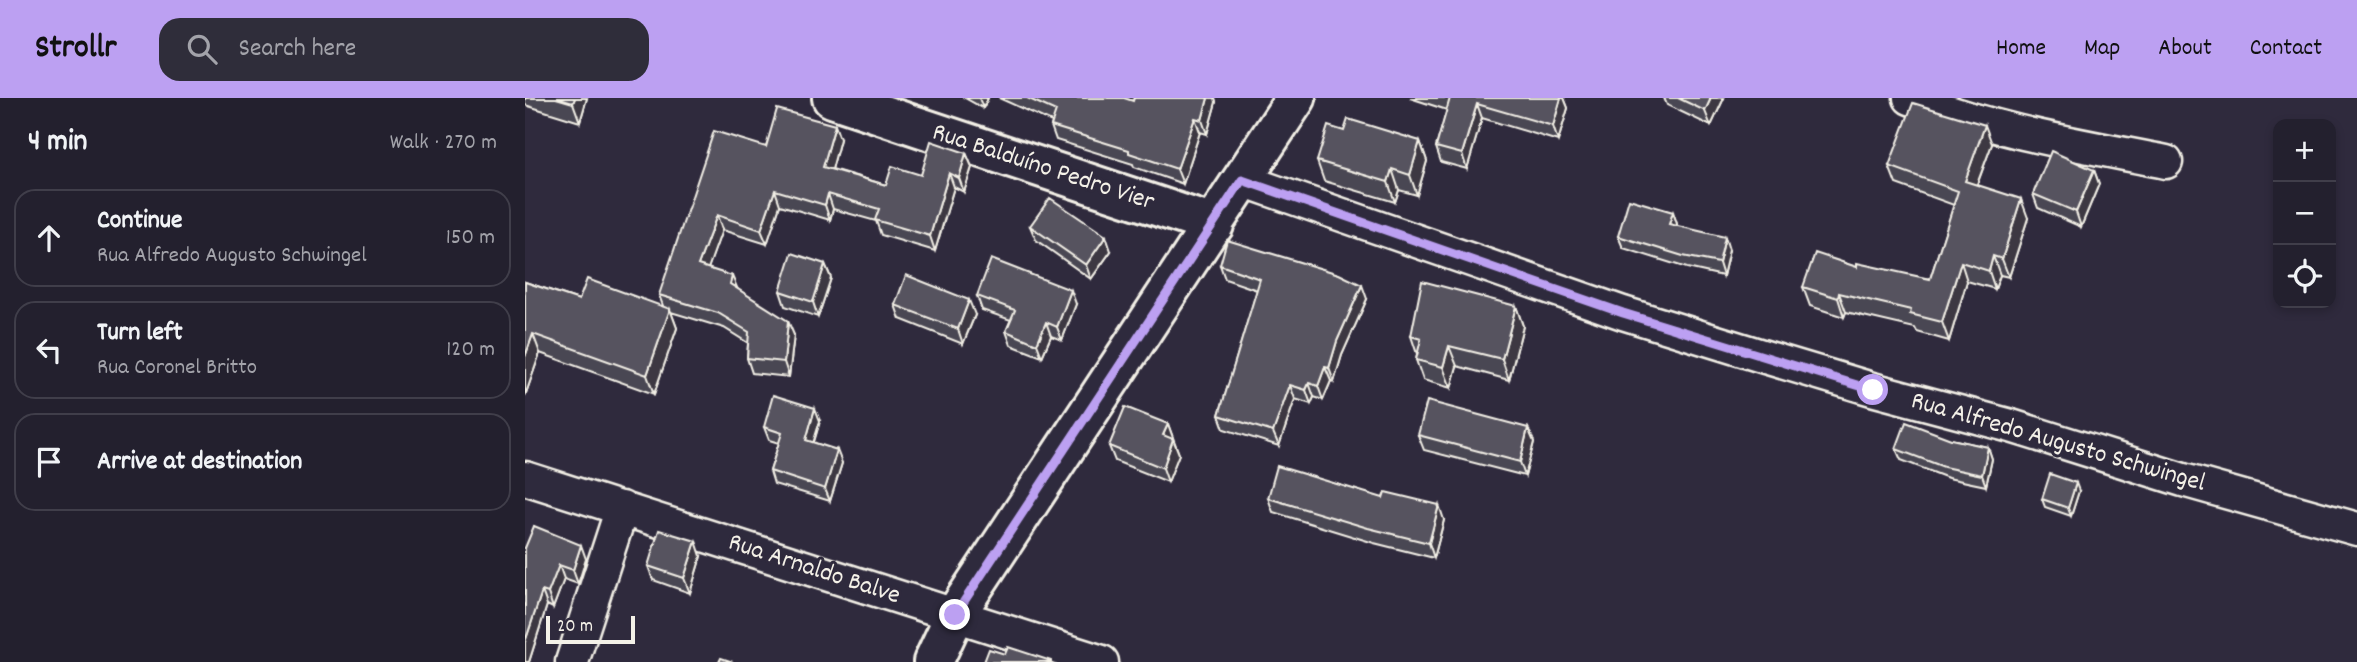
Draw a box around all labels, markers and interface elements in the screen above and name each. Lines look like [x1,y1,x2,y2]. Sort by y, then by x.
search box [159,18,649,81]
text: Strollr [35,26,117,73]
icon: search [183,30,221,68]
text: Search here [239,31,356,68]
text: Home [1996,32,2046,66]
text: Map [2084,32,2120,66]
text: About [2158,32,2212,66]
text: Contact [2250,32,2322,66]
street label: Rua Balduíno Pedro Vier [927,115,1159,221]
map controls [2273,119,2336,308]
button: + [2273,119,2336,182]
text: 4 min [28,122,87,165]
text: Walk · 270 m [390,127,497,160]
button: − [2273,182,2336,245]
text: Continue [97,203,182,240]
icon: ahead [30,219,68,257]
text: 150 m [446,222,495,255]
text: Rua Alfredo Augusto Schwingel [97,240,367,273]
button: locate [2273,245,2336,308]
text: Turn left [97,315,183,352]
icon: left [30,331,68,369]
text: 120 m [446,334,495,367]
text: Rua Coronel Britto [97,352,257,385]
route start [1857,374,1888,405]
street label: Rua Alfredo Augusto Schwingel [1906,383,2210,503]
icon: arrive [30,443,68,481]
text: Arrive at destination [97,444,302,481]
street label: Rua Arnaldo Balve [723,525,905,615]
route end [939,599,970,630]
scale bar [546,613,635,645]
text: 20 m [557,614,593,641]

